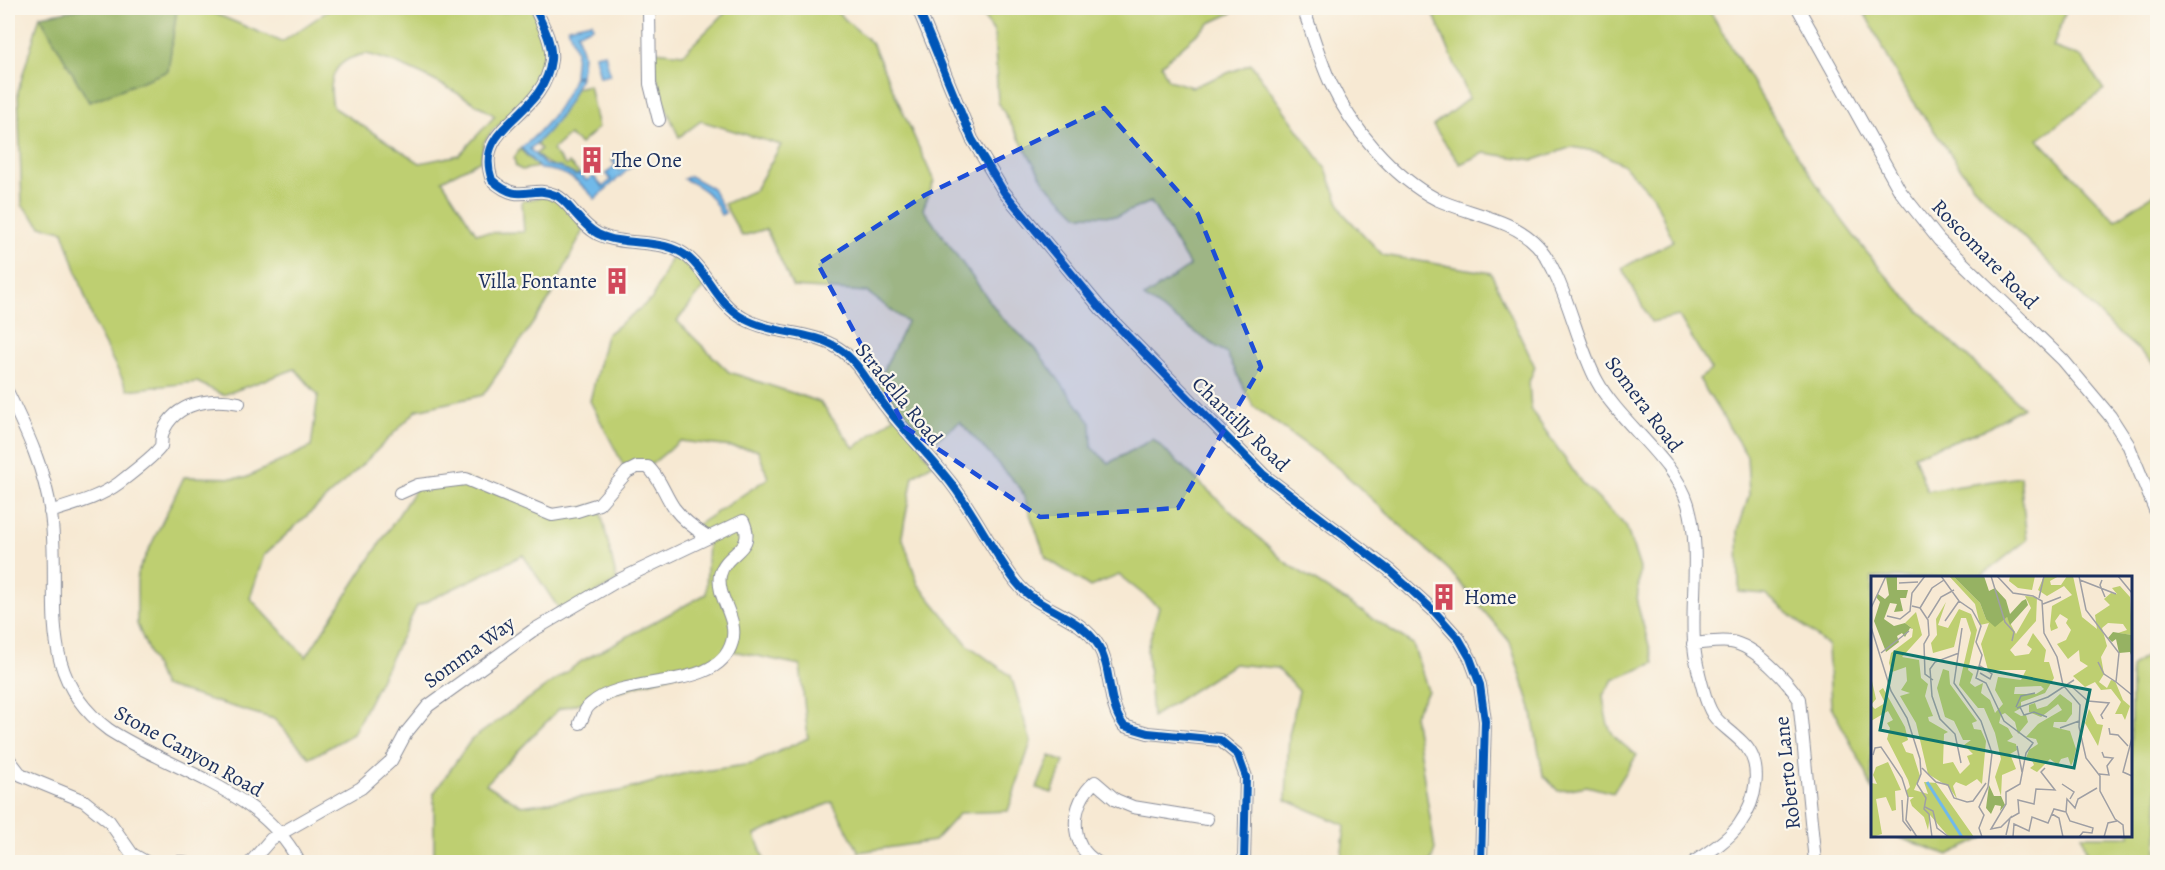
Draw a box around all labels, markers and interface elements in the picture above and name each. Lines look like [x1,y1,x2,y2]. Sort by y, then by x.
building icon: The One [577,145,607,175]
place label: The One [612,146,682,174]
street label: Roscomare Road [1925,193,2045,316]
building icon: Villa Fontante [602,266,632,296]
place label: Villa Fontante [478,267,597,295]
street label: Stradella Road [849,337,949,452]
street label: Somera Road [1599,350,1690,458]
street label: Chantilly Road [1186,370,1297,478]
inset map [1871,576,2132,837]
building icon: Home [1429,582,1459,612]
place label: Home [1464,583,1517,611]
street label: Somma Way [418,609,521,695]
street label: Stone Canyon Road [109,698,269,804]
street label: Roberto Lane [1767,715,1807,831]

